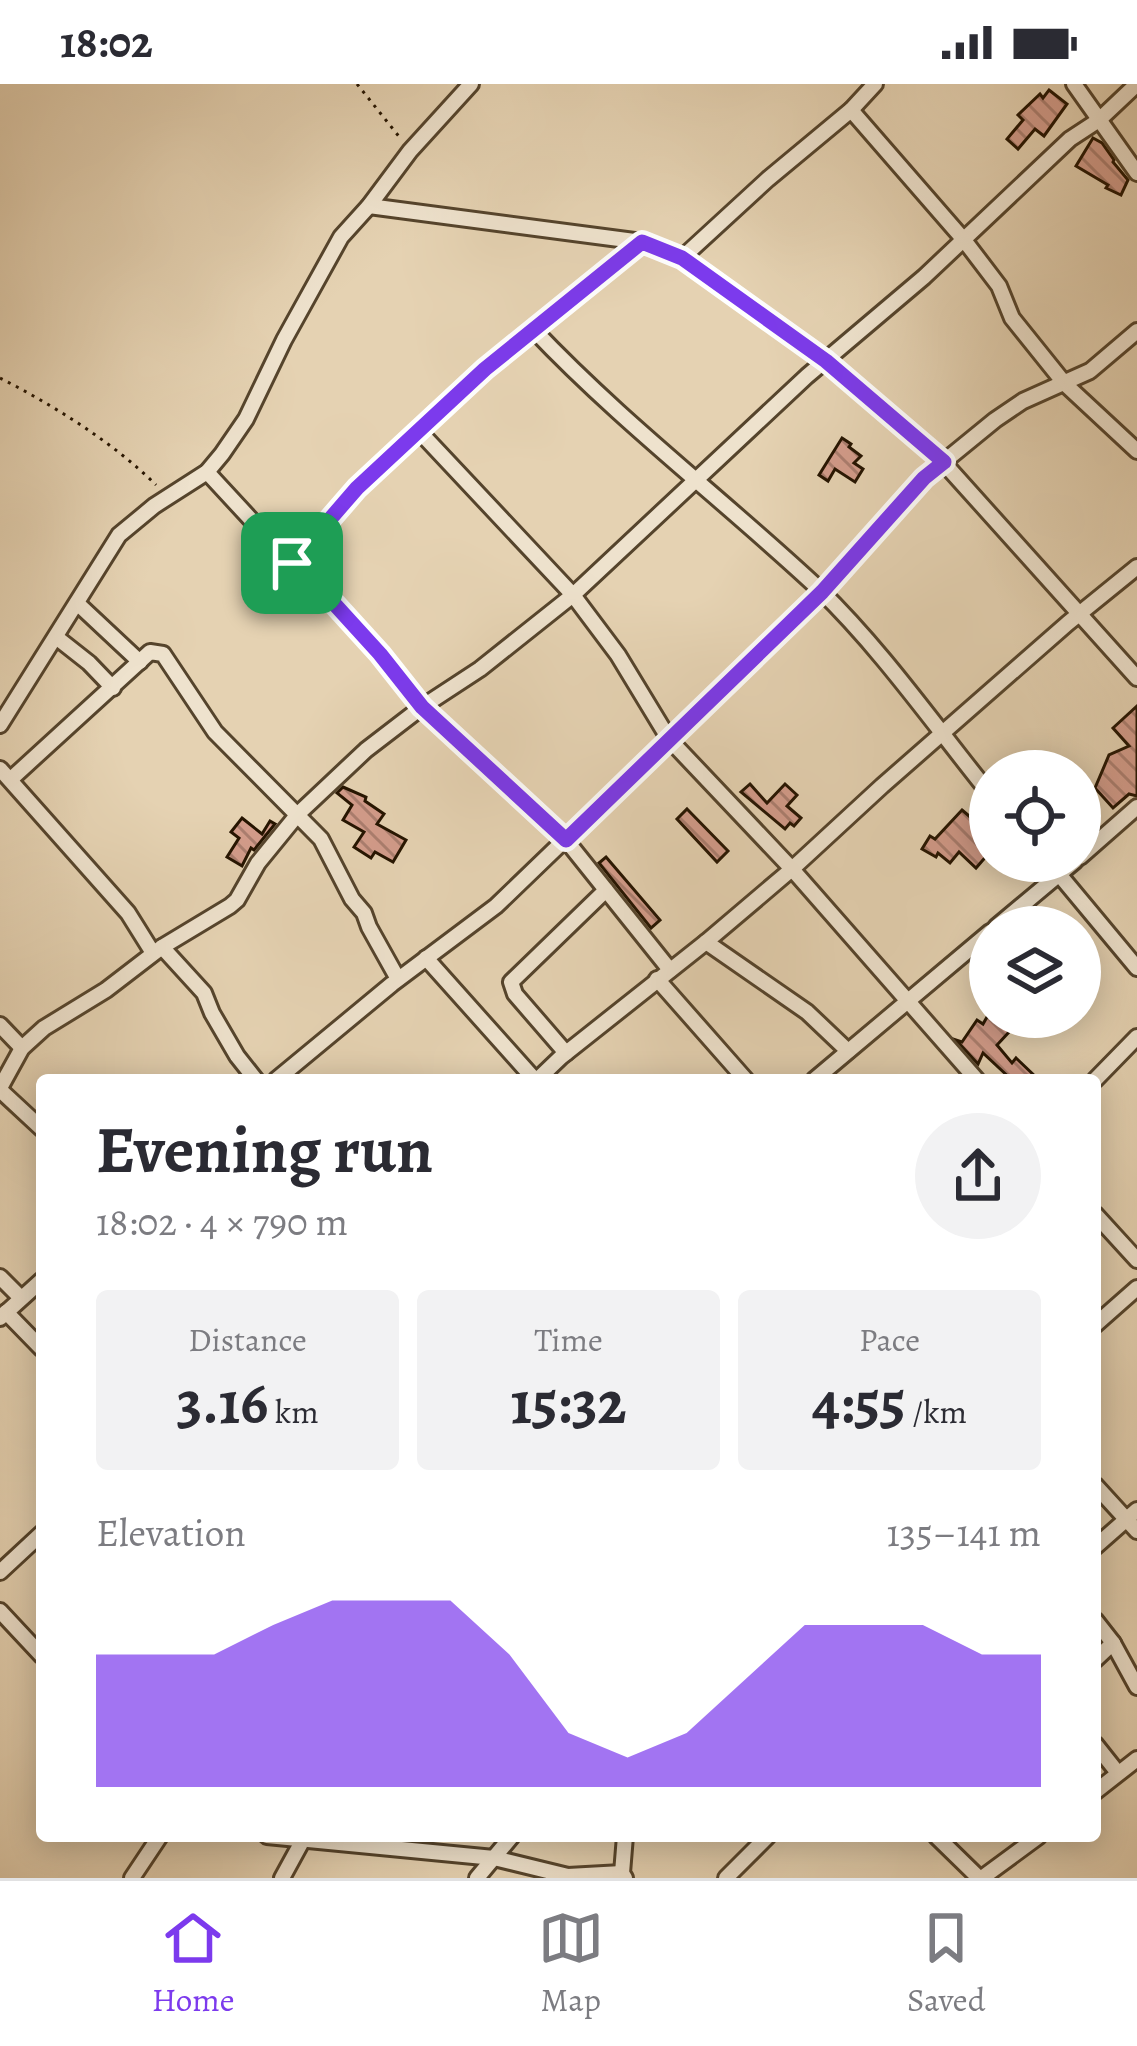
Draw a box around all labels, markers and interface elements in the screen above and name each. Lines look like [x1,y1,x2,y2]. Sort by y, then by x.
text: 18:02 [60,11,153,73]
pin [241,512,343,614]
icon: arrive [259,530,325,596]
map controls [969,750,1101,1038]
button: locate [969,750,1101,882]
button: layers [969,906,1101,1038]
text: Evening run [96,1105,433,1195]
button: share [915,1113,1041,1239]
text: 18:02 · 4 × 790 m [96,1195,348,1248]
text: Distance [188,1317,307,1362]
text: Time [534,1317,603,1362]
text: Pace [859,1317,920,1362]
text: 3.16 [176,1362,268,1444]
text: 15:32 [510,1362,627,1444]
text: 4:55 [812,1362,906,1444]
text: km [268,1389,319,1434]
text: /km [906,1389,967,1434]
text: Elevation [96,1506,246,1559]
text: 135–141 m [886,1506,1041,1559]
tab: Home [152,1905,235,2022]
tab: Map [538,1905,604,2022]
tab: Saved [907,1905,985,2022]

